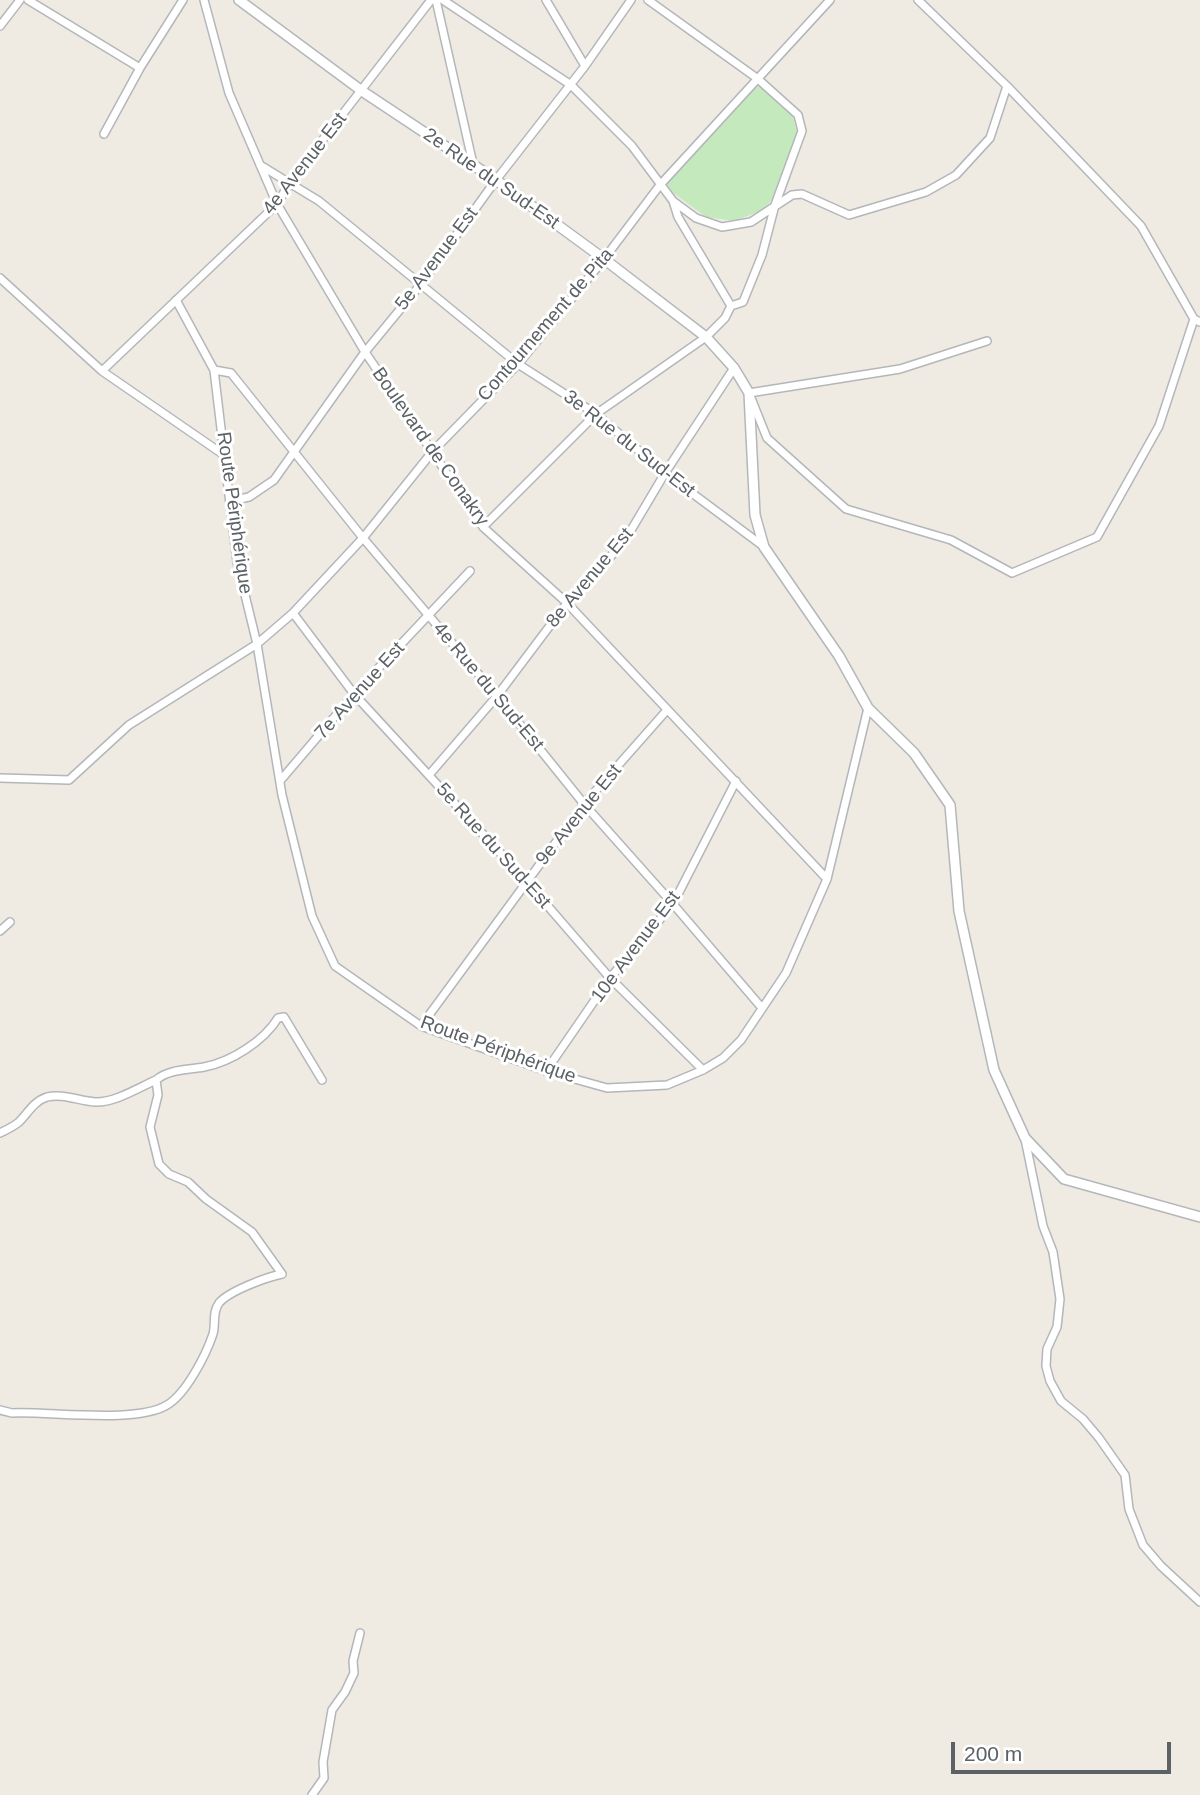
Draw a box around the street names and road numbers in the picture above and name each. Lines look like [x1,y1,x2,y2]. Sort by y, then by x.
street label: 4e Avenue Est [258,108,352,220]
street label: 2e Rue du Sud-Est [419,124,563,234]
street label: 5e Avenue Est [391,203,483,315]
street label: Contournement de Pita [473,244,619,406]
street label: Boulevard de Conakry [367,363,493,531]
street label: 3e Rue du Sud-Est [559,386,699,502]
street label: Route Périphérique [211,430,257,596]
street label: 8e Avenue Est [542,523,638,633]
street label: 4e Rue du Sud-Est [428,618,548,756]
street label: 7e Avenue Est [310,638,410,744]
street label: 9e Avenue Est [531,760,627,870]
street label: 5e Rue du Sud-Est [431,779,555,913]
street label: 10e Avenue Est [587,887,685,1007]
street label: Route Périphérique [417,1011,579,1089]

